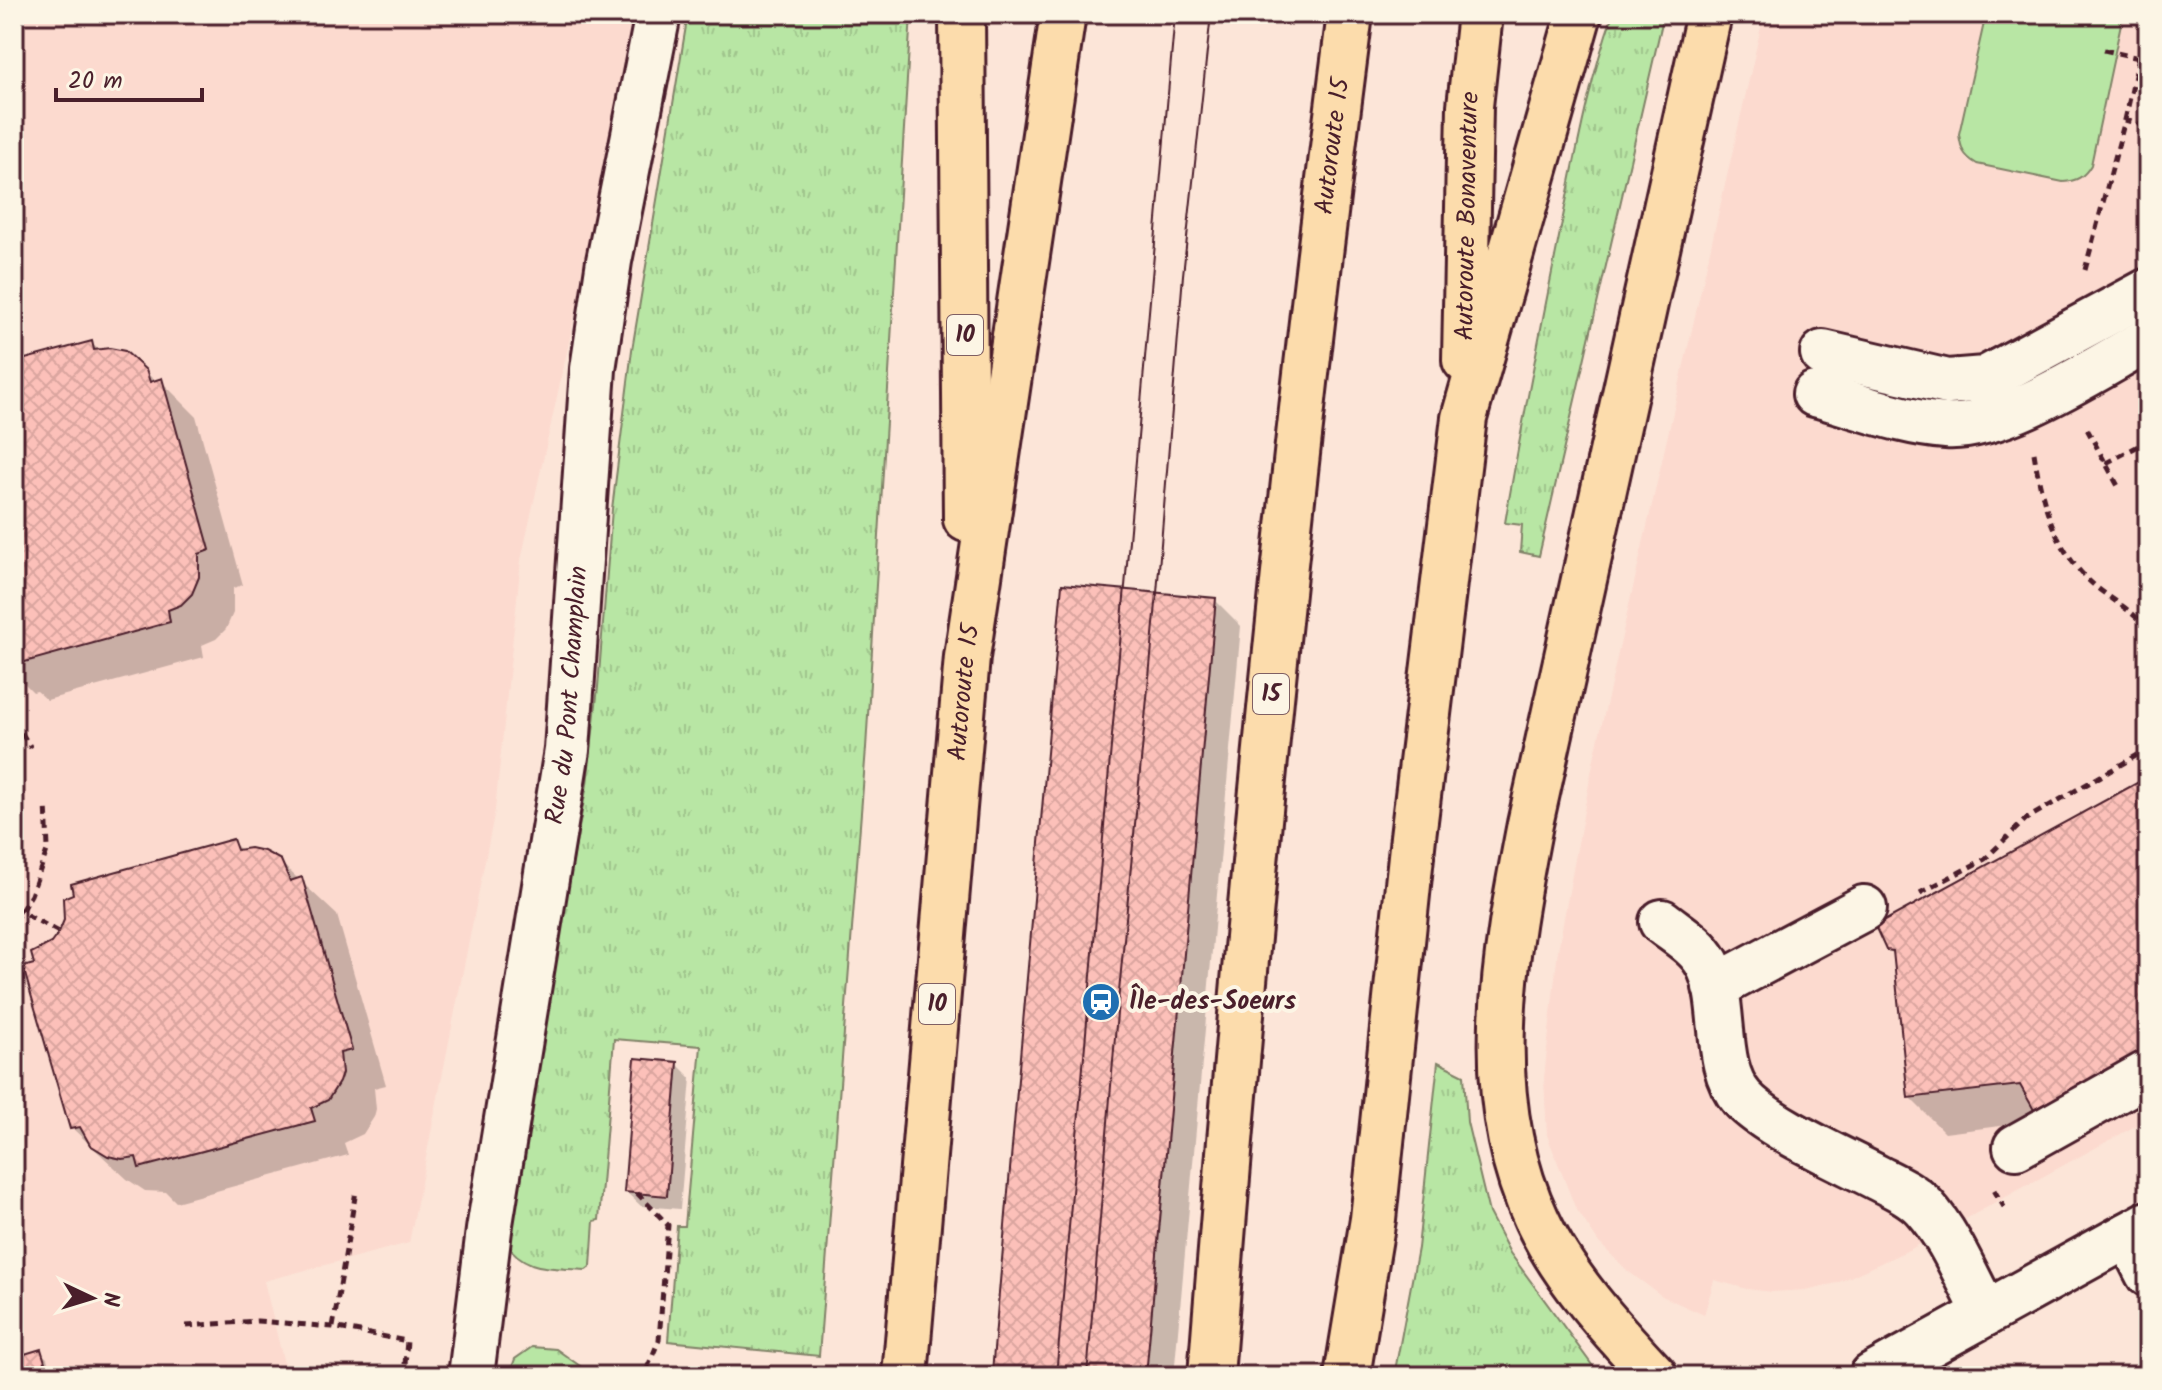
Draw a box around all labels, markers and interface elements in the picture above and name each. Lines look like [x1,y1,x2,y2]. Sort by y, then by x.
scale bar [56,52,202,102]
text: 20 m [68,62,123,101]
street label: Autoroute 15 [1304,73,1363,217]
street label: Autoroute Bonaventure [1444,89,1492,341]
road number: 10 [947,315,983,355]
street label: Rue du Pont Champlain [534,565,601,828]
street label: Autoroute 15 [937,619,993,763]
road number: 15 [1253,674,1289,714]
station icon: Île-des-Soeurs [1080,981,1122,1023]
place label: Île-des-Soeurs [1129,981,1296,1023]
road number: 10 [919,984,955,1024]
north arrow [52,1258,132,1338]
text: N [92,1291,127,1307]

